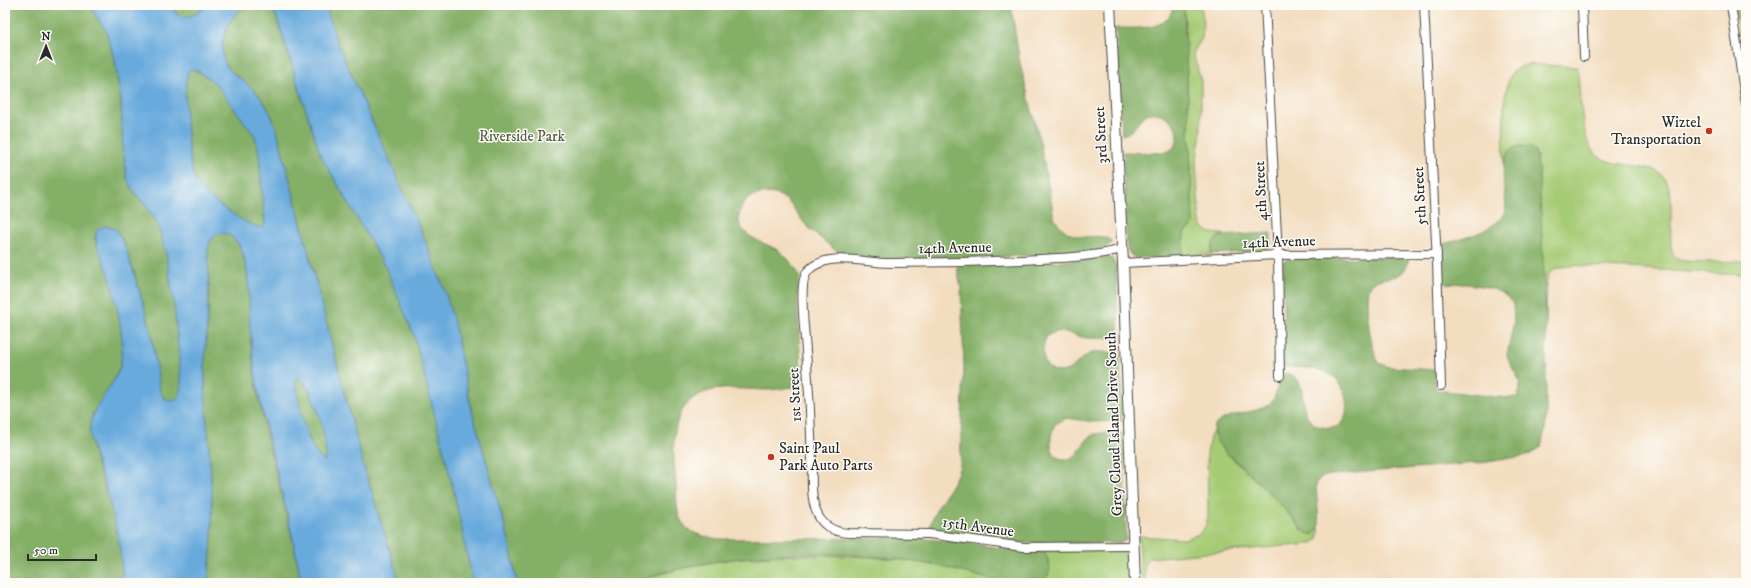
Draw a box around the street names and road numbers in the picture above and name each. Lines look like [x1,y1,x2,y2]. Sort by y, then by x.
street label: 3rd Street [1090,106,1112,164]
street label: 4th Street [1250,160,1272,221]
street label: 5th Street [1409,166,1431,226]
street label: 14th Avenue [1242,231,1316,253]
street label: 14th Avenue [918,238,992,258]
street label: Grey Cloud Island Drive South [1101,331,1127,517]
street label: 1st Street [784,367,806,422]
street label: 15th Avenue [941,513,1015,541]

